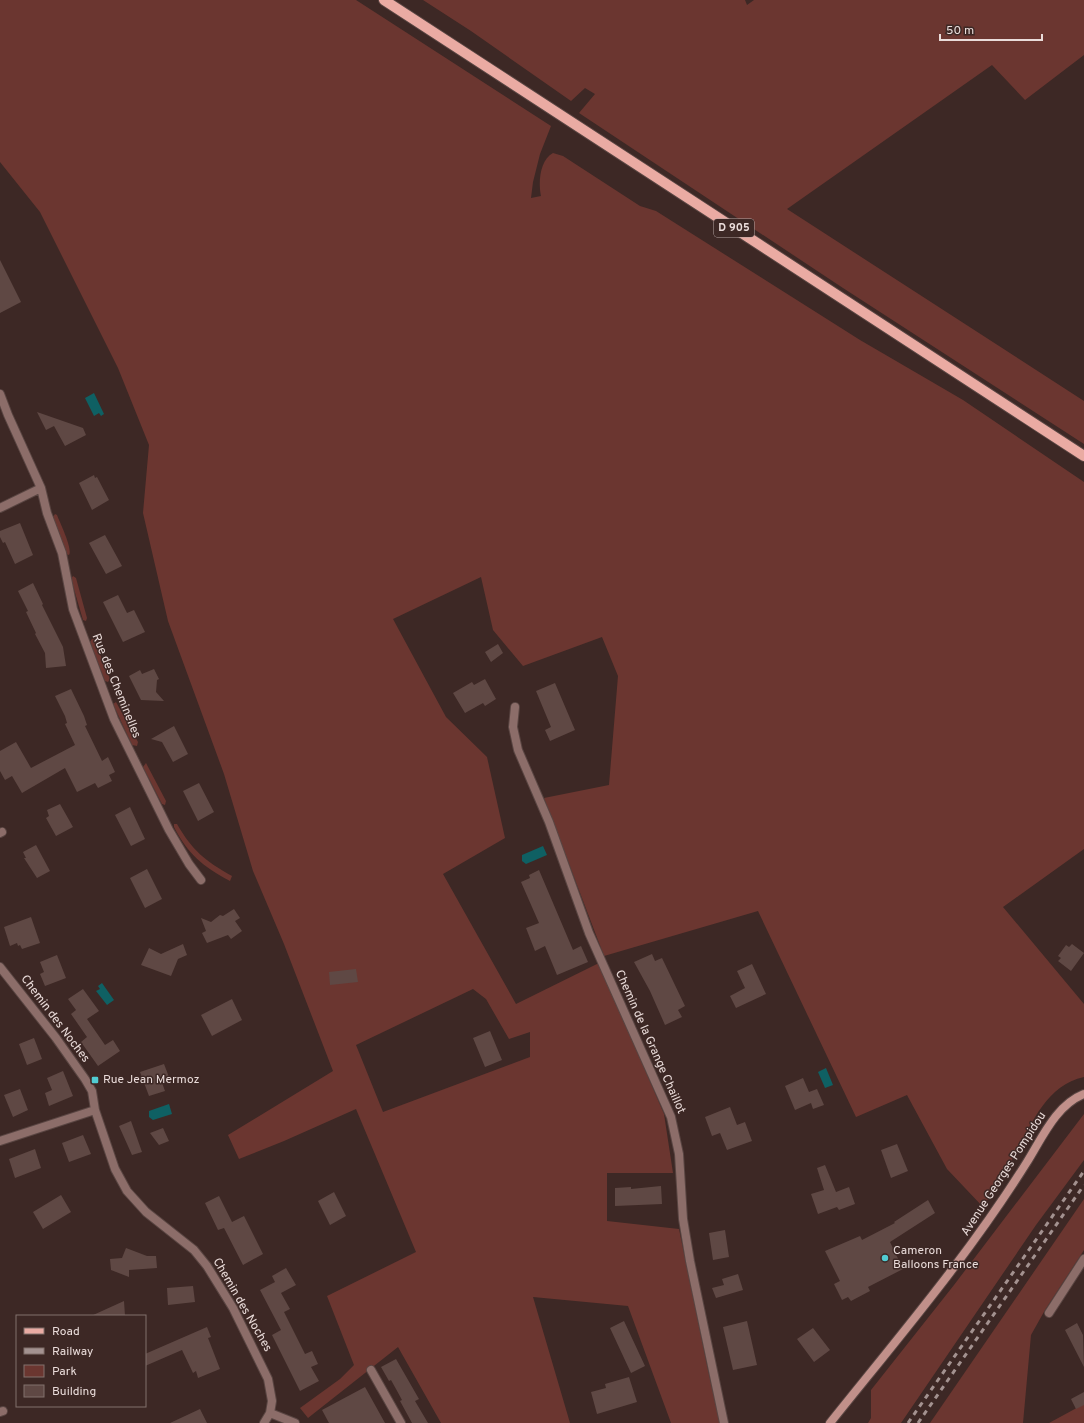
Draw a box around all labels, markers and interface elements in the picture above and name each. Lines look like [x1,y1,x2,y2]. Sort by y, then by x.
scale bar [940,16,1042,42]
text: 50 m [946,23,974,39]
road number: D 905 [714,219,754,237]
street label: Rue des Cheminelles [88,631,144,741]
street label: Chemin de la Grange Chaillot [611,968,689,1116]
street label: Chemin des Noches [17,972,93,1066]
place label: Rue Jean Mermoz [103,1072,200,1088]
marker: Rue Jean Mermoz [90,1075,100,1085]
street label: Avenue Georges Pompidou [958,1109,1050,1239]
place label: Cameron Balloons France [893,1243,979,1273]
marker: Cameron Balloons France [880,1253,890,1263]
street label: Chemin des Noches [209,1255,275,1355]
legend [16,1315,146,1407]
text: Road [52,1324,80,1340]
text: Railway [52,1344,93,1360]
text: Park [52,1364,77,1380]
text: Building [52,1384,96,1400]

